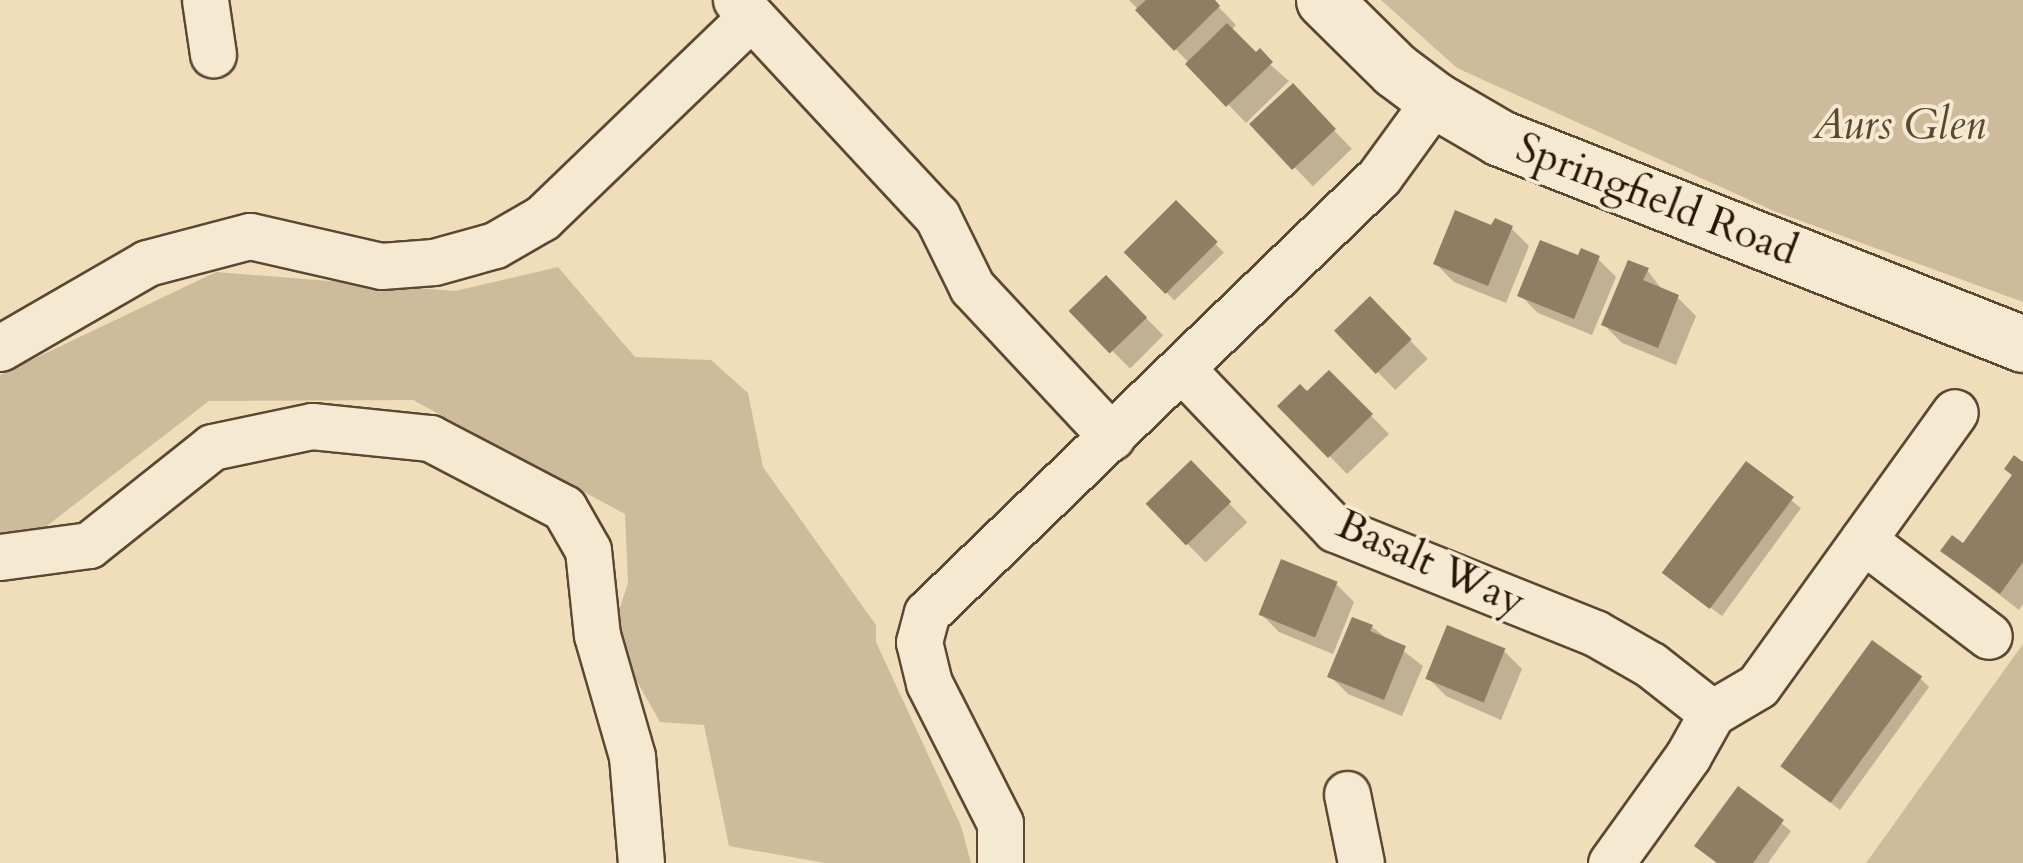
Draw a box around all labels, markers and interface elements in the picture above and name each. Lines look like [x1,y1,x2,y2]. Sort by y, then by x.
park label: Aurs Glen [1813,100,1985,150]
street label: Springfield Road [1509,122,1805,276]
street label: Basalt Way [1329,499,1533,627]

